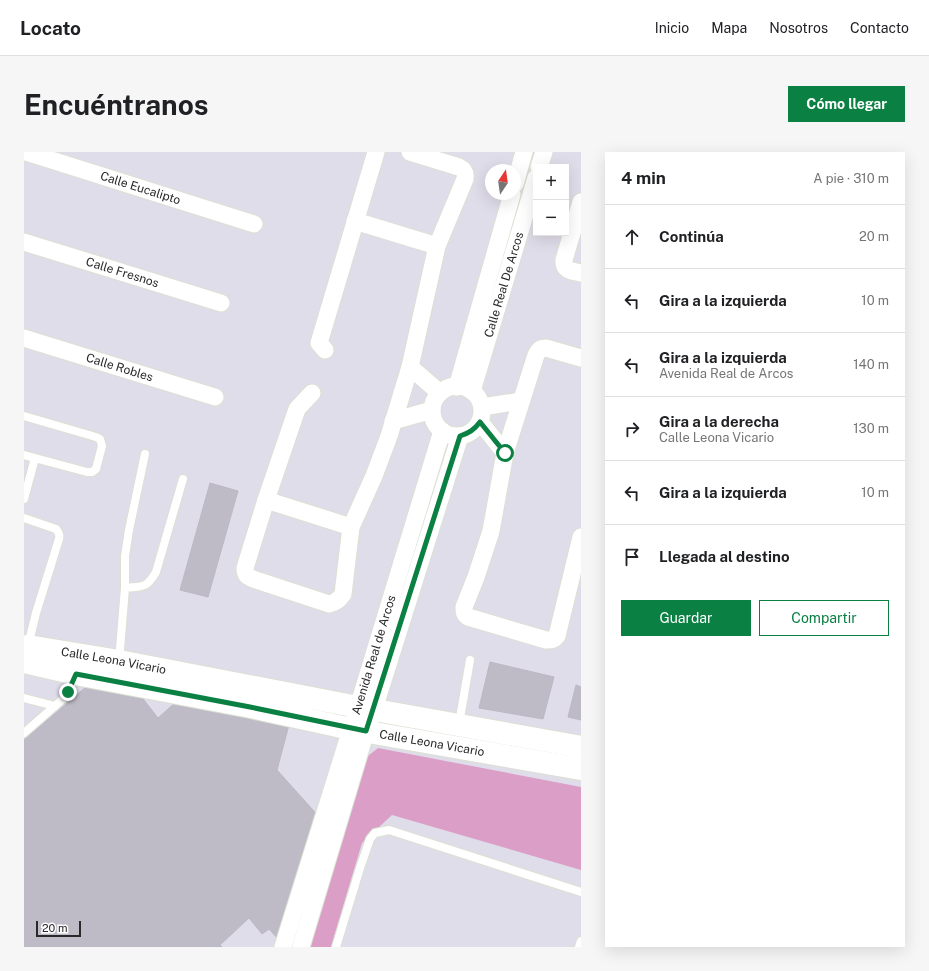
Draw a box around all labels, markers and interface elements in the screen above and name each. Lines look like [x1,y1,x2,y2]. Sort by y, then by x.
text: Locato [20,17,81,39]
text: Inicio [655,20,689,36]
text: Mapa [711,20,747,36]
text: Nosotros [769,20,828,36]
text: Contacto [850,20,909,36]
button: Cómo llegar [788,86,905,122]
text: Encuéntranos [24,88,209,121]
north arrow [485,164,521,200]
map controls [533,164,569,236]
button: + [533,164,569,200]
text: 4 min [621,168,666,188]
street label: Calle Eucalipto [98,169,183,207]
text: A pie · 310 m [813,171,889,186]
button: − [533,200,569,236]
icon: ahead [621,226,643,248]
text: Continúa [659,228,724,245]
text: 20 m [859,229,889,244]
street label: Calle Real De Arcos [481,230,526,339]
street label: Calle Fresnos [84,255,161,290]
icon: left [621,290,643,312]
text: Gira a la izquierda [659,292,787,309]
text: 10 m [861,293,889,308]
text: Gira a la izquierda [659,349,787,366]
street label: Calle Robles [84,351,155,384]
icon: left [621,354,643,376]
text: 140 m [853,357,889,372]
text: Avenida Real de Arcos [659,366,793,381]
text: Gira a la derecha [659,413,779,430]
icon: right [621,418,643,440]
text: 130 m [853,421,889,436]
text: Calle Leona Vicario [659,430,774,445]
route start [496,444,514,462]
icon: left [621,482,643,504]
text: Gira a la izquierda [659,484,787,501]
text: 10 m [861,485,889,500]
icon: arrive [621,546,643,568]
text: Llegada al destino [659,548,790,565]
street label: Avenida Real de Arcos [349,593,399,716]
button: Guardar [621,600,751,636]
button: Compartir [759,600,889,636]
street label: Calle Leona Vicario [60,645,168,677]
route end [59,683,77,701]
street label: Calle Leona Vicario [378,727,486,759]
scale bar [36,919,81,938]
text: 20 m [42,922,67,934]

